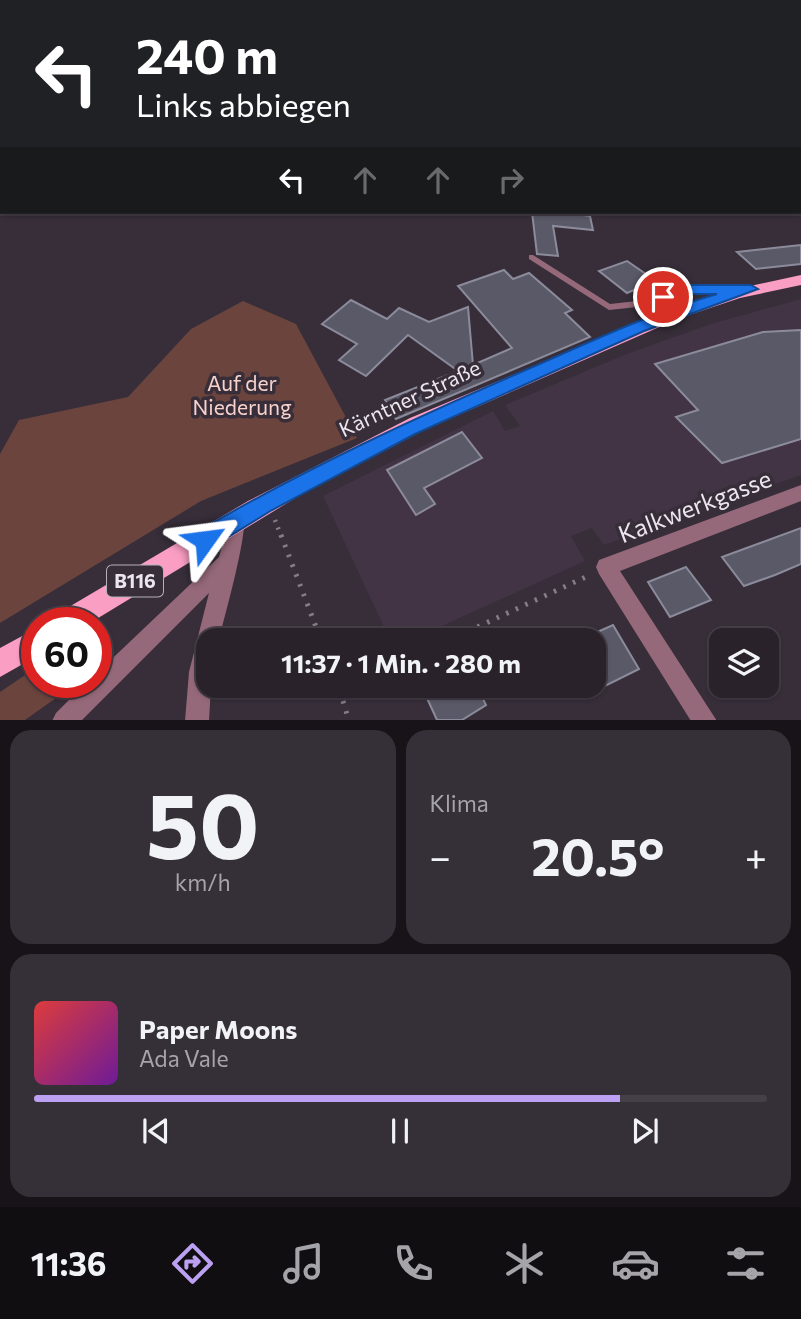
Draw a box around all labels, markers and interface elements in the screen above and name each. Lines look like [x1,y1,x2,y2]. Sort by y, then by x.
text: 240 m [136,24,278,84]
icon: left [21,28,112,119]
text: Links abbiegen [136,84,351,124]
icon: left [273,161,311,199]
icon: ahead [346,161,384,199]
icon: ahead [419,161,457,199]
icon: right [492,161,530,199]
pin [633,267,693,327]
icon: arrive [644,278,682,316]
street label: Kärntner Straße [335,354,484,441]
park label: Auf der Niederung [192,370,292,419]
street label: Kalkwerkgasse [614,463,775,548]
position arrow [168,503,242,577]
road number: B116 [107,566,163,596]
speed limit sign: 60 [21,607,112,698]
map controls [709,628,779,698]
button: layers [709,628,779,698]
text: 11:37 · 1 Min. · 280 m [281,647,521,678]
text: 50 [146,766,260,878]
text: Klima [430,789,489,817]
text: 20.5° [531,823,665,887]
text: − [430,832,451,879]
text: + [745,832,767,879]
text: km/h [175,868,231,896]
text: Paper Moons [139,1013,297,1044]
text: Ada Vale [139,1044,229,1072]
icon: previous [137,1112,175,1150]
icon: pause [381,1112,419,1150]
icon: next [626,1112,664,1150]
icon: directions [168,1239,217,1288]
icon: music [279,1239,328,1288]
icon: phone [389,1239,438,1288]
icon: climate [500,1239,549,1288]
icon: car [611,1239,660,1288]
icon: filters [721,1239,770,1288]
text: 11:36 [31,1243,107,1283]

